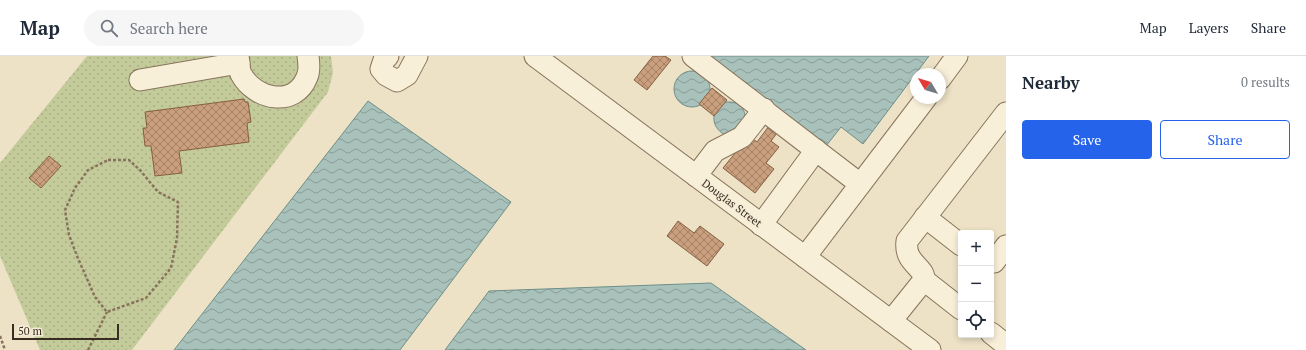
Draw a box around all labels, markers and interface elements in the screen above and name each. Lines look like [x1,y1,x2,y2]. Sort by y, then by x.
search box [84,10,364,46]
text: Map [20,15,60,40]
icon: search [98,17,120,39]
text: Search here [130,18,208,38]
text: Map [1140,18,1167,37]
text: Layers [1189,18,1229,37]
text: Share [1251,18,1286,37]
north arrow [910,68,946,104]
text: Nearby [1022,71,1080,94]
text: 0 results [1241,73,1290,91]
button: Save [1022,120,1152,159]
button: Share [1160,120,1290,159]
street label: Douglas Street [699,176,765,230]
map controls [958,230,994,338]
button: + [958,230,994,266]
button: − [958,266,994,302]
button: locate [958,302,994,338]
scale bar [12,322,119,341]
text: 50 m [18,324,42,338]

